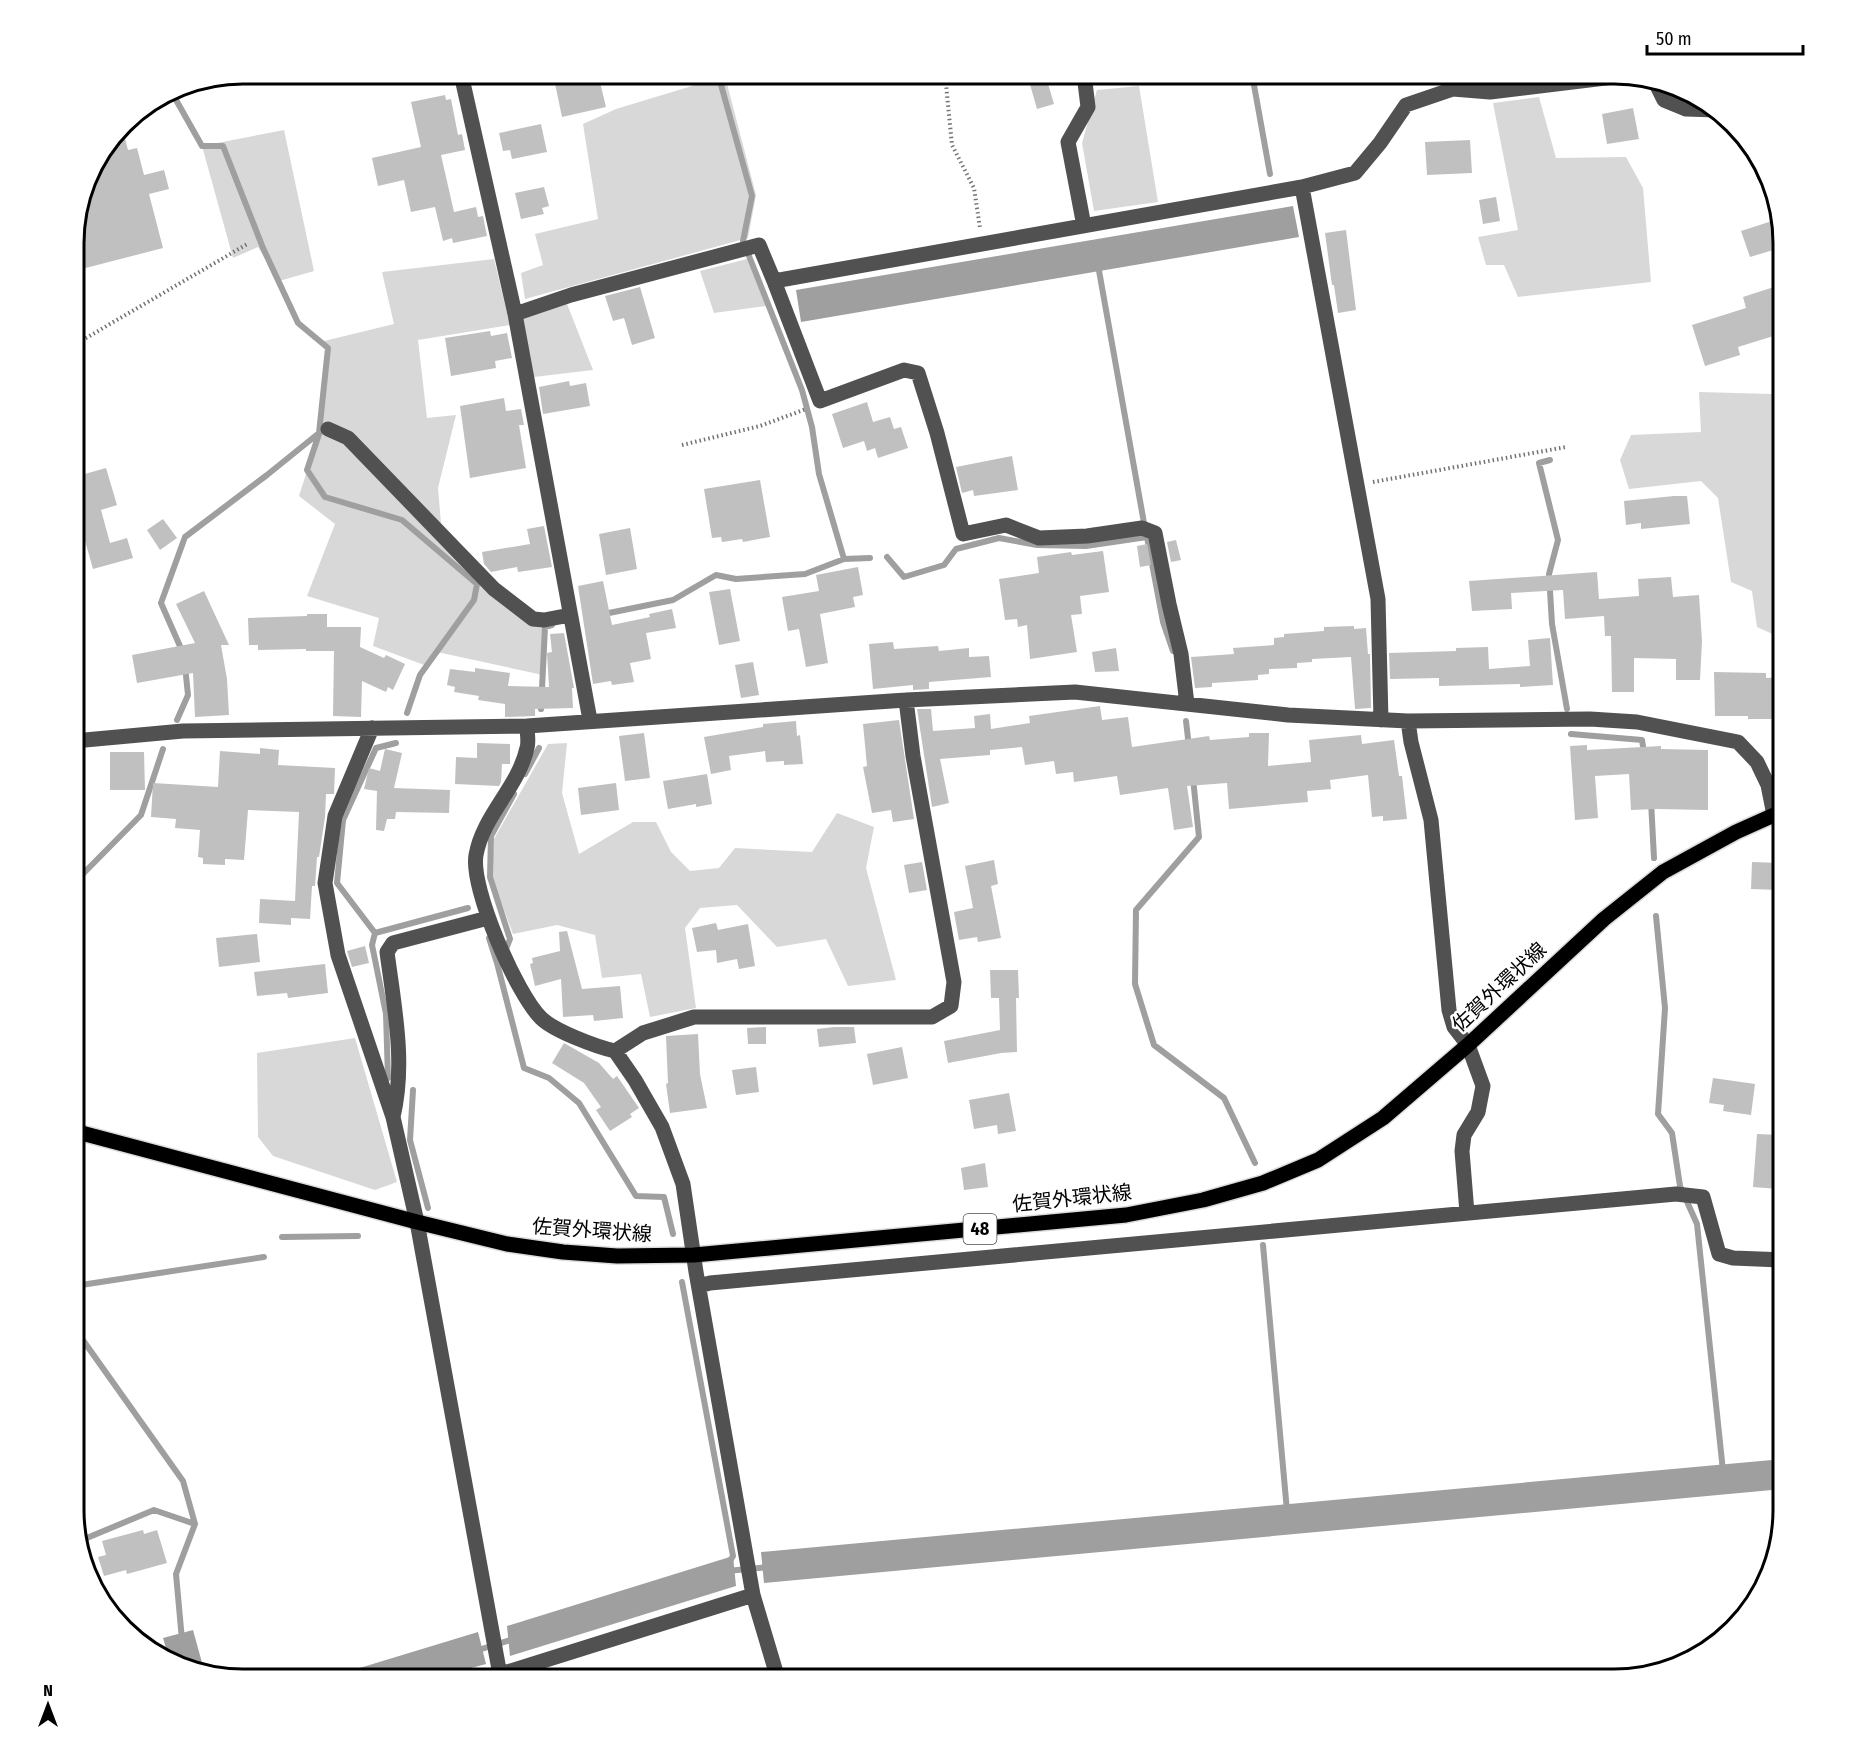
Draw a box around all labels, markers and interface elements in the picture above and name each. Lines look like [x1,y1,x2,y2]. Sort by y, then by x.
scale bar [1647,18,1803,56]
text: 50 m [1656,28,1692,50]
street label: 佐賀外環状線 [1447,937,1551,1037]
street label: 佐賀外環状線 [1011,1180,1133,1216]
street label: 佐賀外環状線 [531,1214,653,1246]
road number: 48 [964,1214,996,1244]
north arrow [18,1675,78,1735]
text: N [43,1681,53,1700]

